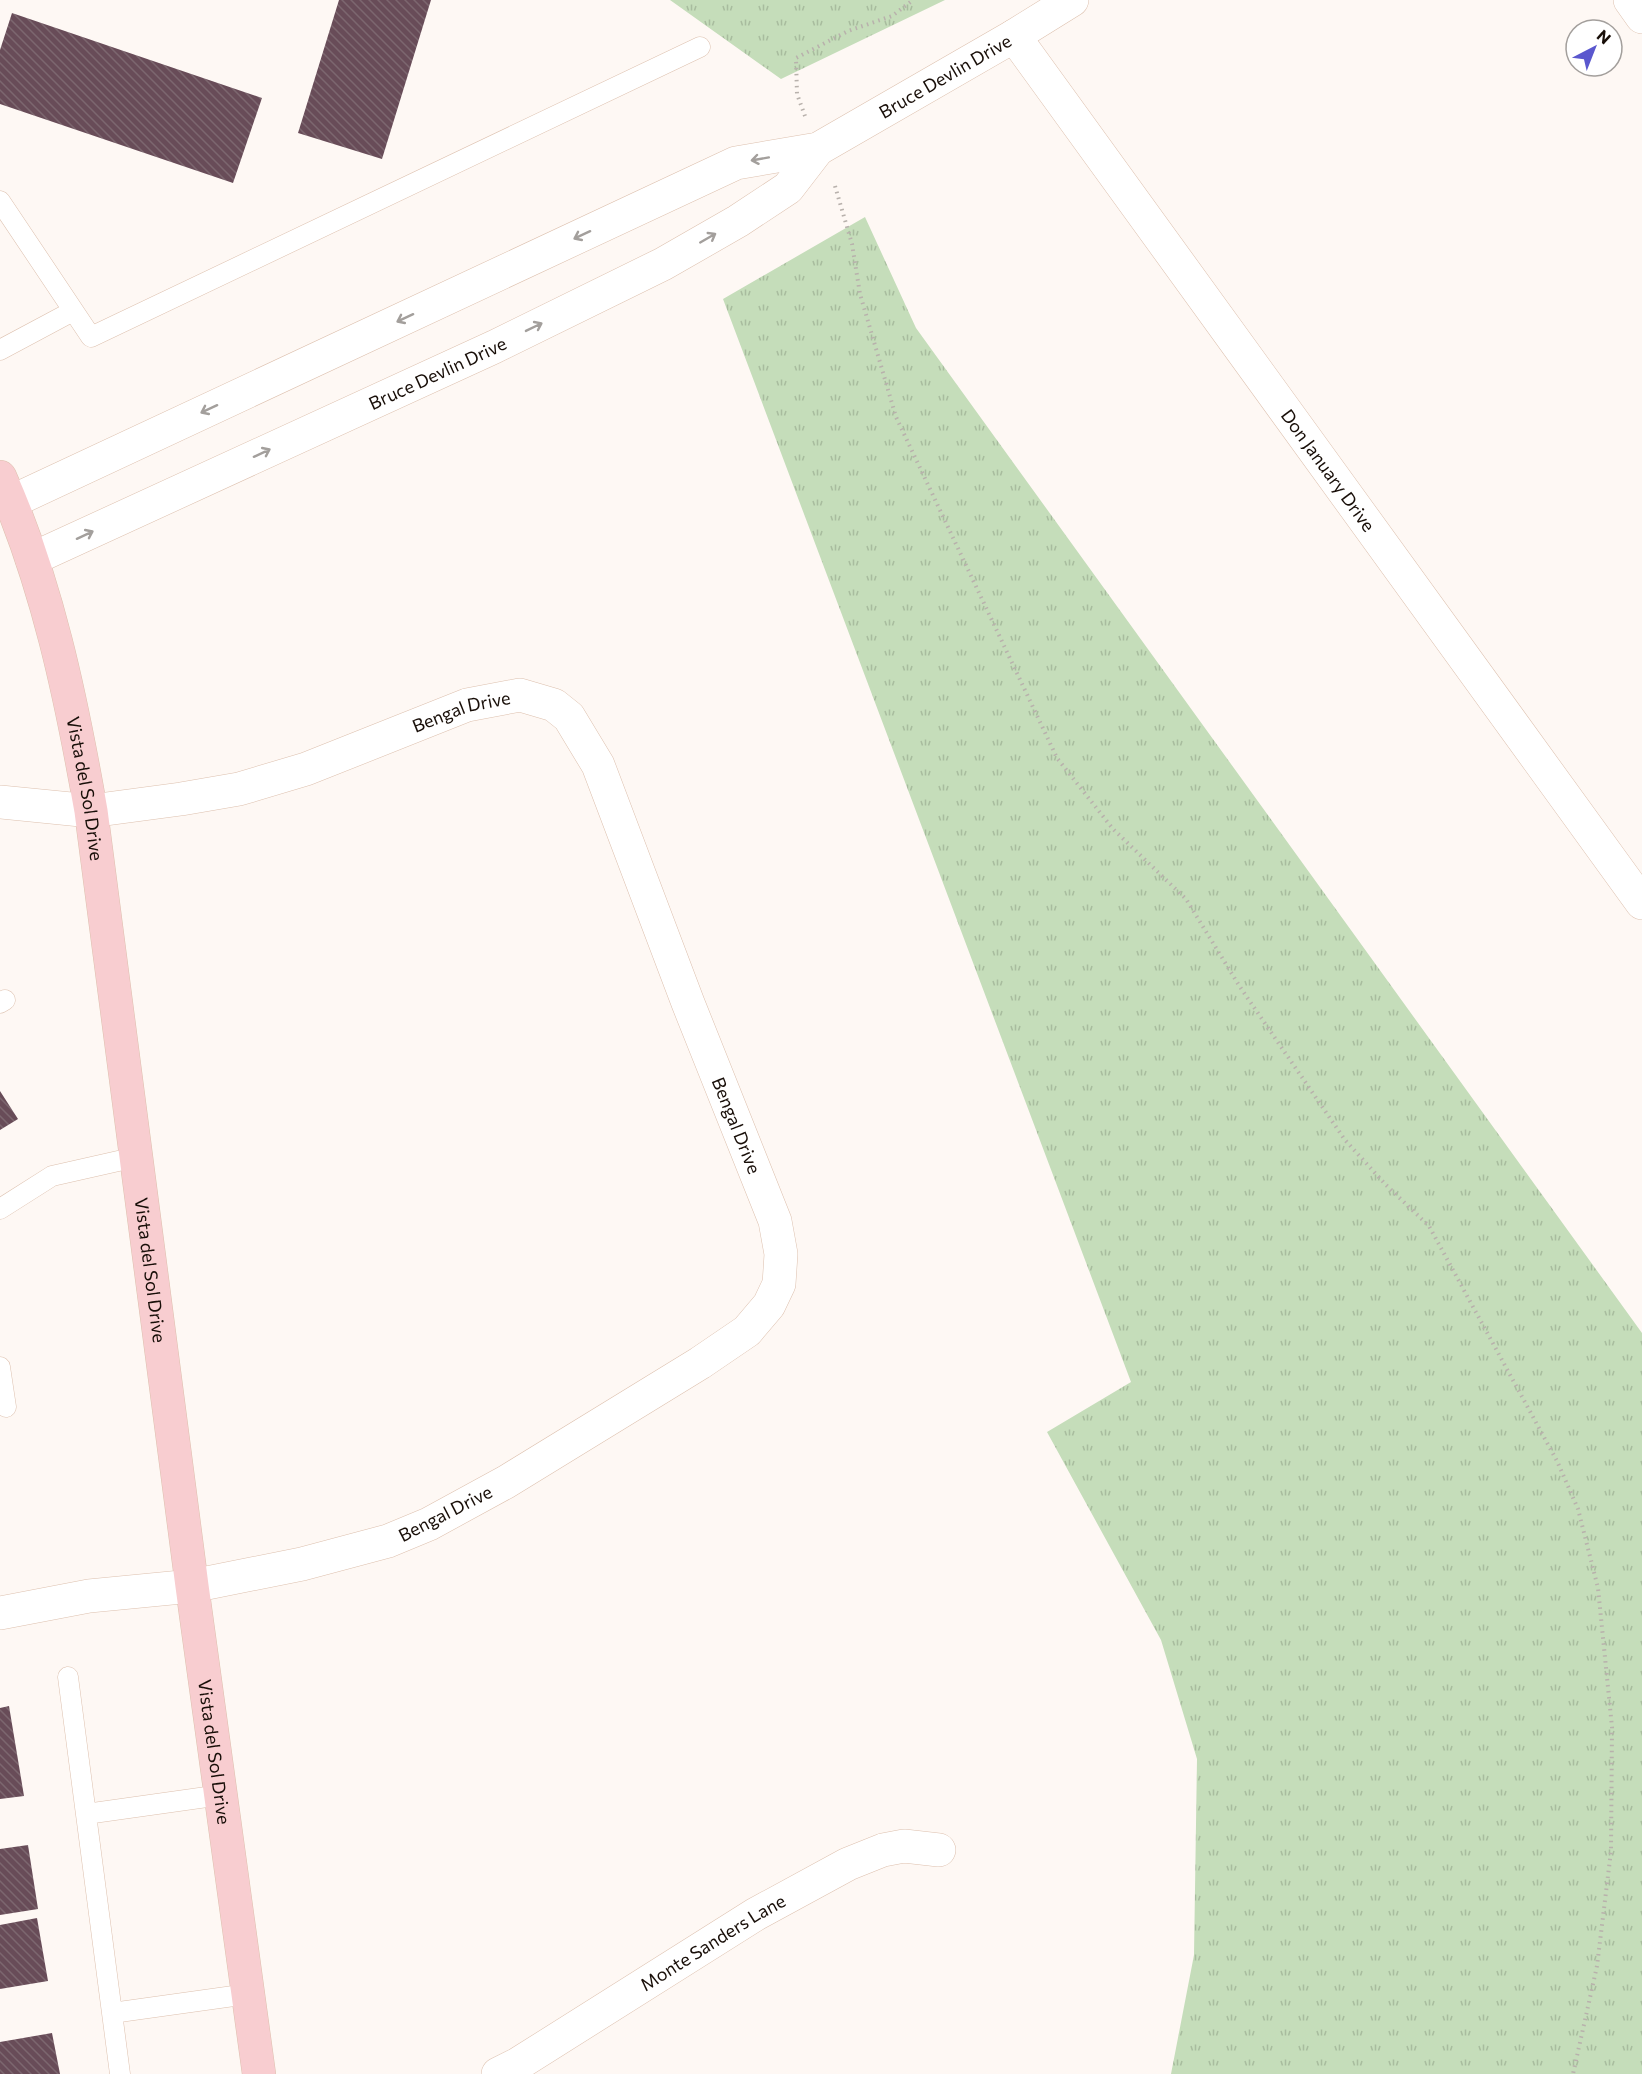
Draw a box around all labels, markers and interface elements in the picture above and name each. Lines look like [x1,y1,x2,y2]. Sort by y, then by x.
north arrow [1564,18,1624,78]
text: N [1594,25,1615,48]
street label: Bruce Devlin Drive [875,29,1015,123]
one-way arrow [751,154,771,165]
one-way arrow [573,230,591,242]
one-way arrow [699,232,716,244]
one-way arrow [397,312,415,324]
one-way arrow [525,320,543,332]
street label: Bruce Devlin Drive [365,332,510,414]
one-way arrow [201,404,219,416]
street label: Don January Drive [1277,405,1380,536]
one-way arrow [253,447,271,458]
one-way arrow [75,528,93,540]
street label: Bengal Drive [409,686,512,737]
street label: Vista del Sol Drive [62,714,108,862]
street label: Bengal Drive [708,1074,766,1177]
street label: Vista del Sol Drive [130,1196,171,1344]
street label: Bengal Drive [395,1480,495,1546]
street label: Vista del Sol Drive [194,1678,236,1826]
street label: Monte Sanders Lane [636,1889,789,1995]

